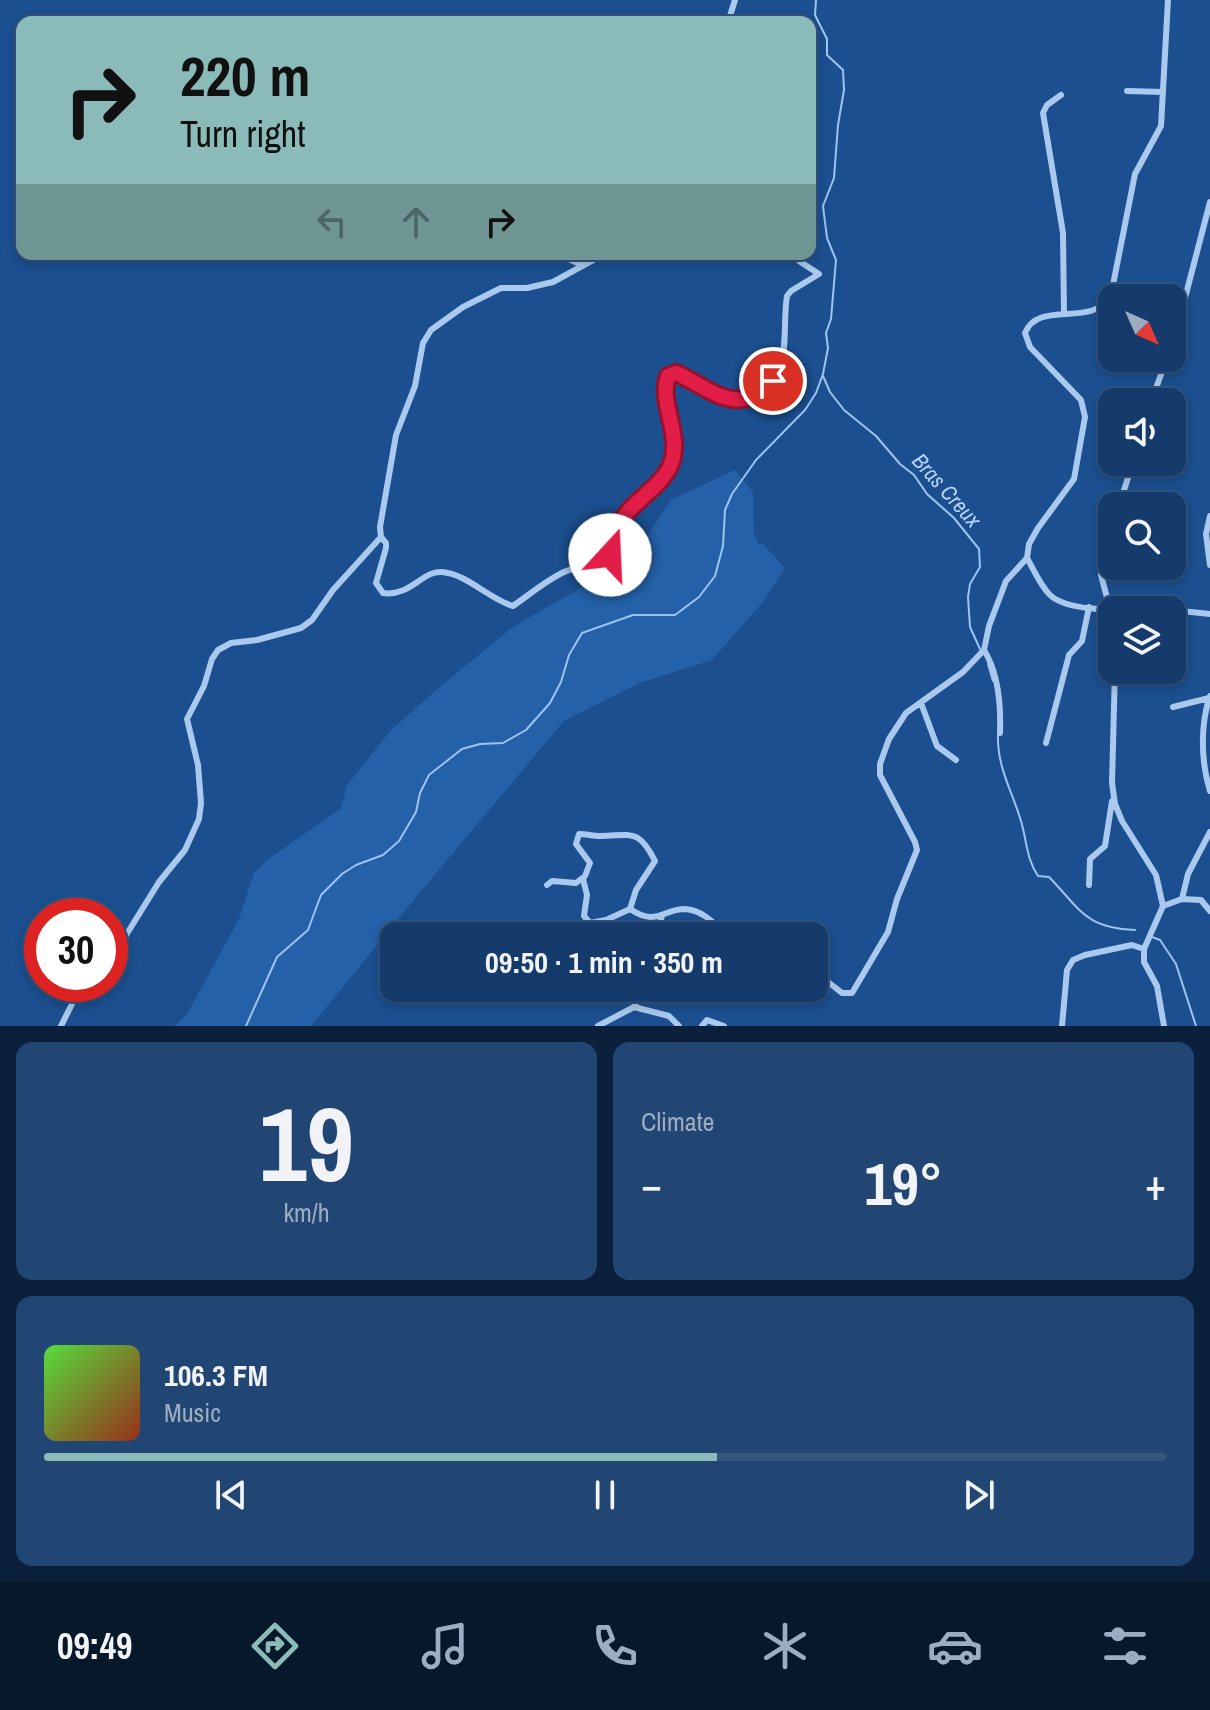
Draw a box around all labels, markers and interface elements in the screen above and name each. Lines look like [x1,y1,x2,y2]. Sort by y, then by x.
text: 220 m [180,38,310,113]
icon: right [48,48,152,152]
text: Turn right [180,110,305,158]
icon: left [310,200,354,244]
icon: ahead [394,200,438,244]
icon: right [478,200,522,244]
north arrow [1098,284,1186,372]
map controls [1098,284,1186,684]
pin [739,347,807,415]
icon: arrive [751,359,795,403]
button: sound [1098,388,1186,476]
water label: Bras Creux [906,446,989,534]
button: search [1098,492,1186,580]
position arrow [568,513,652,597]
button: layers [1098,596,1186,684]
speed limit sign: 30 [24,898,128,1002]
text: 09:50 · 1 min · 350 m [485,942,723,982]
text: 19 [259,1073,354,1213]
text: Climate [641,1104,714,1139]
text: 19° [864,1143,943,1224]
text: − [641,1154,662,1214]
text: + [1145,1154,1166,1214]
text: km/h [283,1195,330,1230]
text: 106.3 FM [164,1355,268,1395]
text: Music [164,1395,221,1430]
icon: previous [209,1473,253,1517]
icon: pause [583,1473,627,1517]
icon: next [957,1473,1001,1517]
icon: directions [247,1618,303,1674]
icon: music [417,1618,473,1674]
icon: phone [587,1618,643,1674]
icon: climate [757,1618,813,1674]
icon: car [927,1618,983,1674]
icon: filters [1097,1618,1153,1674]
text: 09:49 [57,1622,133,1670]

